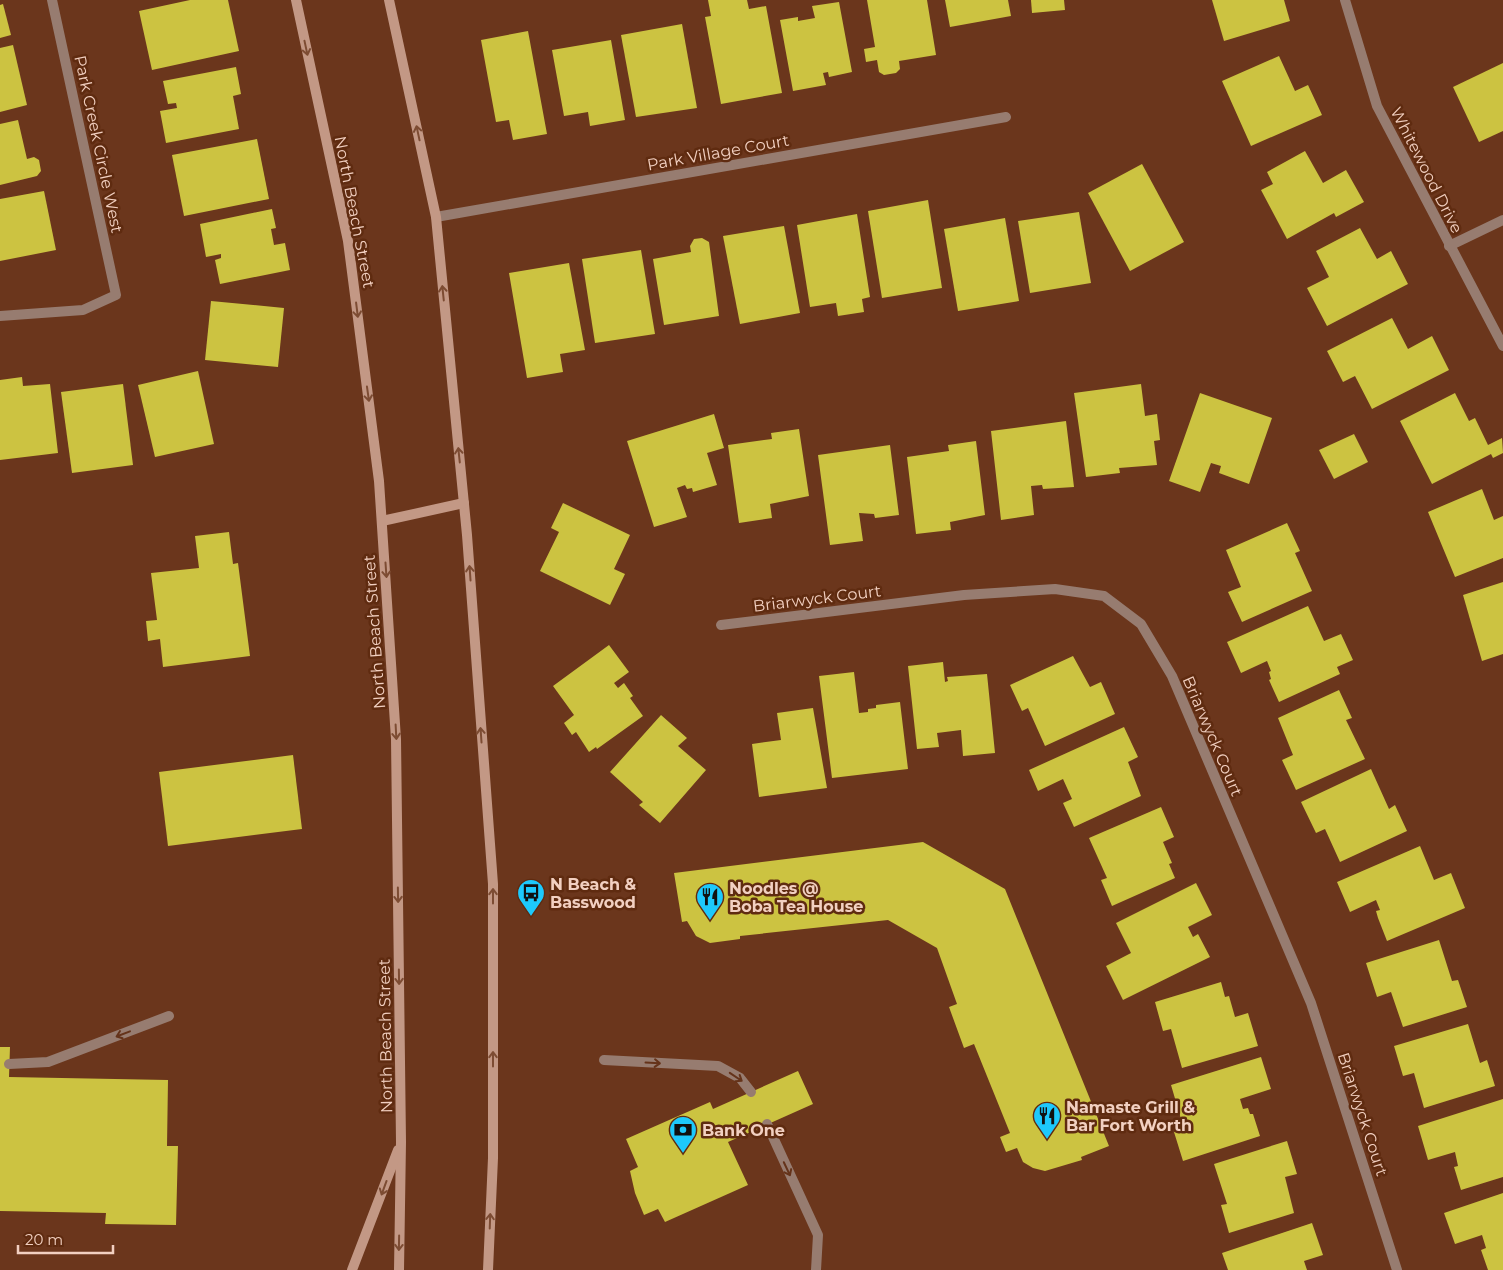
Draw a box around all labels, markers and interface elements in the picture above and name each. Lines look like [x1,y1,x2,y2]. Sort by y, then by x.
one-way arrow [302,39,311,55]
street label: Park Creek Circle West [70,54,127,235]
street label: Whitewood Drive [1387,104,1467,236]
one-way arrow [412,125,422,141]
street label: Park Village Court [646,131,791,174]
street label: North Beach Street [330,134,379,290]
one-way arrow [438,285,448,301]
one-way arrow [352,302,362,318]
one-way arrow [363,386,373,402]
one-way arrow [455,447,464,463]
street label: North Beach Street [360,554,389,710]
one-way arrow [381,562,390,578]
one-way arrow [465,566,475,582]
street label: Briarwyck Court [752,581,883,616]
street label: Briarwyck Court [1179,673,1247,800]
one-way arrow [391,724,400,740]
one-way arrow [477,728,486,744]
place label: N Beach & Basswood [550,875,636,912]
bus stop icon: N Beach & Basswood [516,878,546,917]
place label: Noodles @ Boba Tea House [729,879,863,916]
restaurant icon: Noodles @ Boba Tea House [695,882,725,921]
one-way arrow [393,886,403,902]
one-way arrow [488,889,498,905]
street label: North Beach Street [375,958,396,1113]
one-way arrow [394,968,404,985]
one-way arrow [116,1030,131,1039]
street label: Briarwyck Court [1334,1050,1392,1179]
one-way arrow [488,1051,498,1068]
one-way arrow [644,1058,660,1067]
one-way arrow [729,1071,743,1082]
place label: Namaste Grill & Bar Fort Worth [1066,1098,1195,1135]
restaurant icon: Namaste Grill & Bar Fort Worth [1032,1101,1062,1140]
bank icon: Bank One [668,1115,698,1154]
place label: Bank One [702,1121,785,1140]
one-way arrow [783,1161,793,1176]
one-way arrow [379,1180,388,1195]
one-way arrow [486,1214,495,1230]
scale bar [18,1222,112,1254]
text: 20 m [25,1230,63,1249]
one-way arrow [395,1235,404,1251]

